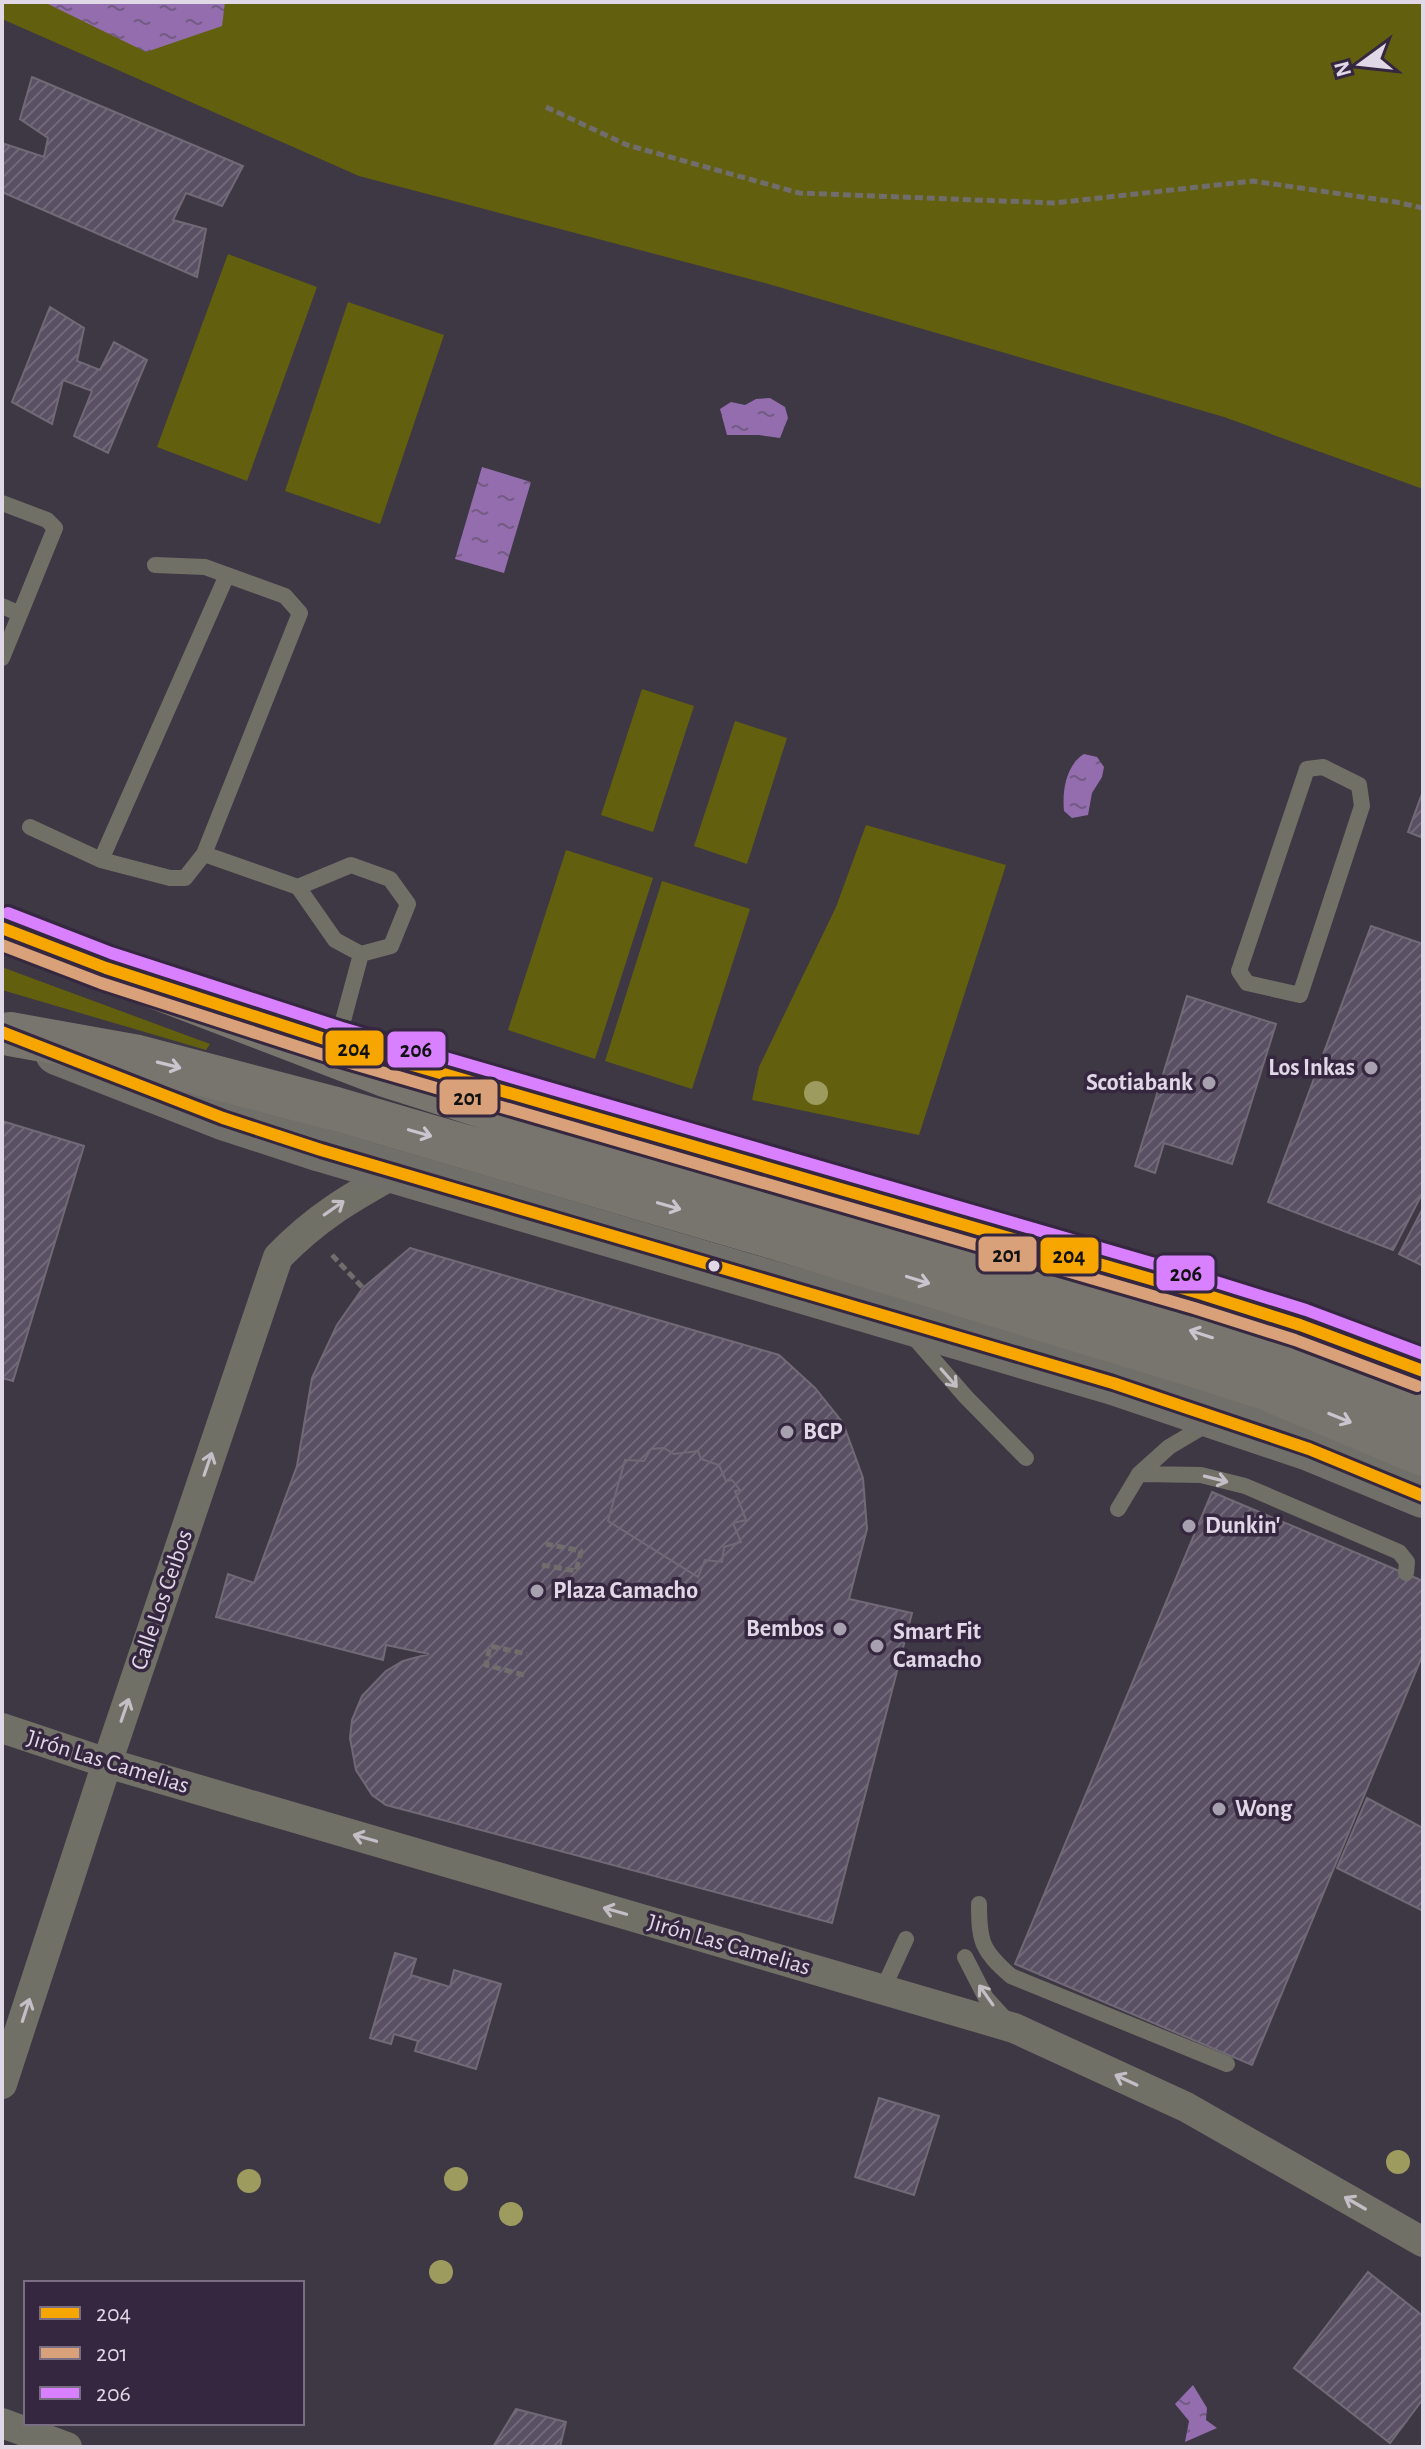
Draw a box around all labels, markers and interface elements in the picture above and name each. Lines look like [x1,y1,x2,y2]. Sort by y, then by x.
north arrow [1321,24,1401,104]
text: N [1330,59,1355,79]
line badge: 204 [324,1029,385,1067]
line badge: 206 [386,1030,447,1069]
text: 204 [338,1038,370,1060]
text: 206 [400,1039,432,1061]
place label: Los Inkas [1268,1056,1355,1080]
one-way arrow [155,1059,181,1074]
marker: Los Inkas [1362,1059,1380,1077]
place label: Scotiabank [1086,1071,1193,1095]
marker: Scotiabank [1200,1074,1218,1092]
line badge: 201 [438,1078,499,1116]
text: 201 [453,1087,483,1109]
one-way arrow [406,1126,432,1141]
one-way arrow [322,1200,344,1216]
one-way arrow [656,1200,681,1214]
line badge: 201 [977,1235,1038,1273]
line badge: 204 [1039,1236,1100,1275]
text: 201 [992,1244,1022,1266]
text: 204 [1053,1245,1085,1267]
line badge: 206 [1155,1254,1216,1292]
unlabelled marker [706,1258,722,1274]
text: 206 [1170,1263,1202,1285]
one-way arrow [905,1273,931,1288]
one-way arrow [1188,1325,1213,1340]
one-way arrow [940,1367,958,1387]
one-way arrow [1327,1412,1352,1426]
place label: BCP [803,1420,843,1444]
marker: BCP [778,1423,796,1441]
one-way arrow [202,1451,217,1476]
one-way arrow [1203,1472,1229,1487]
place label: Dunkin' [1205,1514,1280,1538]
marker: Dunkin' [1180,1517,1198,1535]
street label: Calle Los Ceibos [127,1527,197,1673]
place label: Plaza Camacho [553,1579,698,1603]
marker: Plaza Camacho [528,1582,546,1600]
place label: Bembos [746,1617,824,1641]
marker: Bembos [831,1620,849,1638]
place label: Smart Fit Camacho [893,1620,982,1672]
marker: Smart Fit Camacho [868,1637,886,1655]
one-way arrow [118,1698,133,1723]
street label: Jirón Las Camelias [24,1726,192,1798]
place label: Wong [1235,1797,1293,1821]
marker: Wong [1210,1800,1228,1818]
one-way arrow [353,1830,378,1844]
one-way arrow [602,1903,628,1918]
street label: Jirón Las Camelias [645,1910,813,1980]
one-way arrow [977,1985,994,2006]
one-way arrow [20,1998,35,2023]
one-way arrow [1115,2072,1139,2087]
one-way arrow [1344,2195,1367,2211]
legend [24,2281,304,2425]
text: 204 [96,2302,131,2326]
text: 201 [96,2342,128,2366]
text: 206 [96,2382,131,2406]

